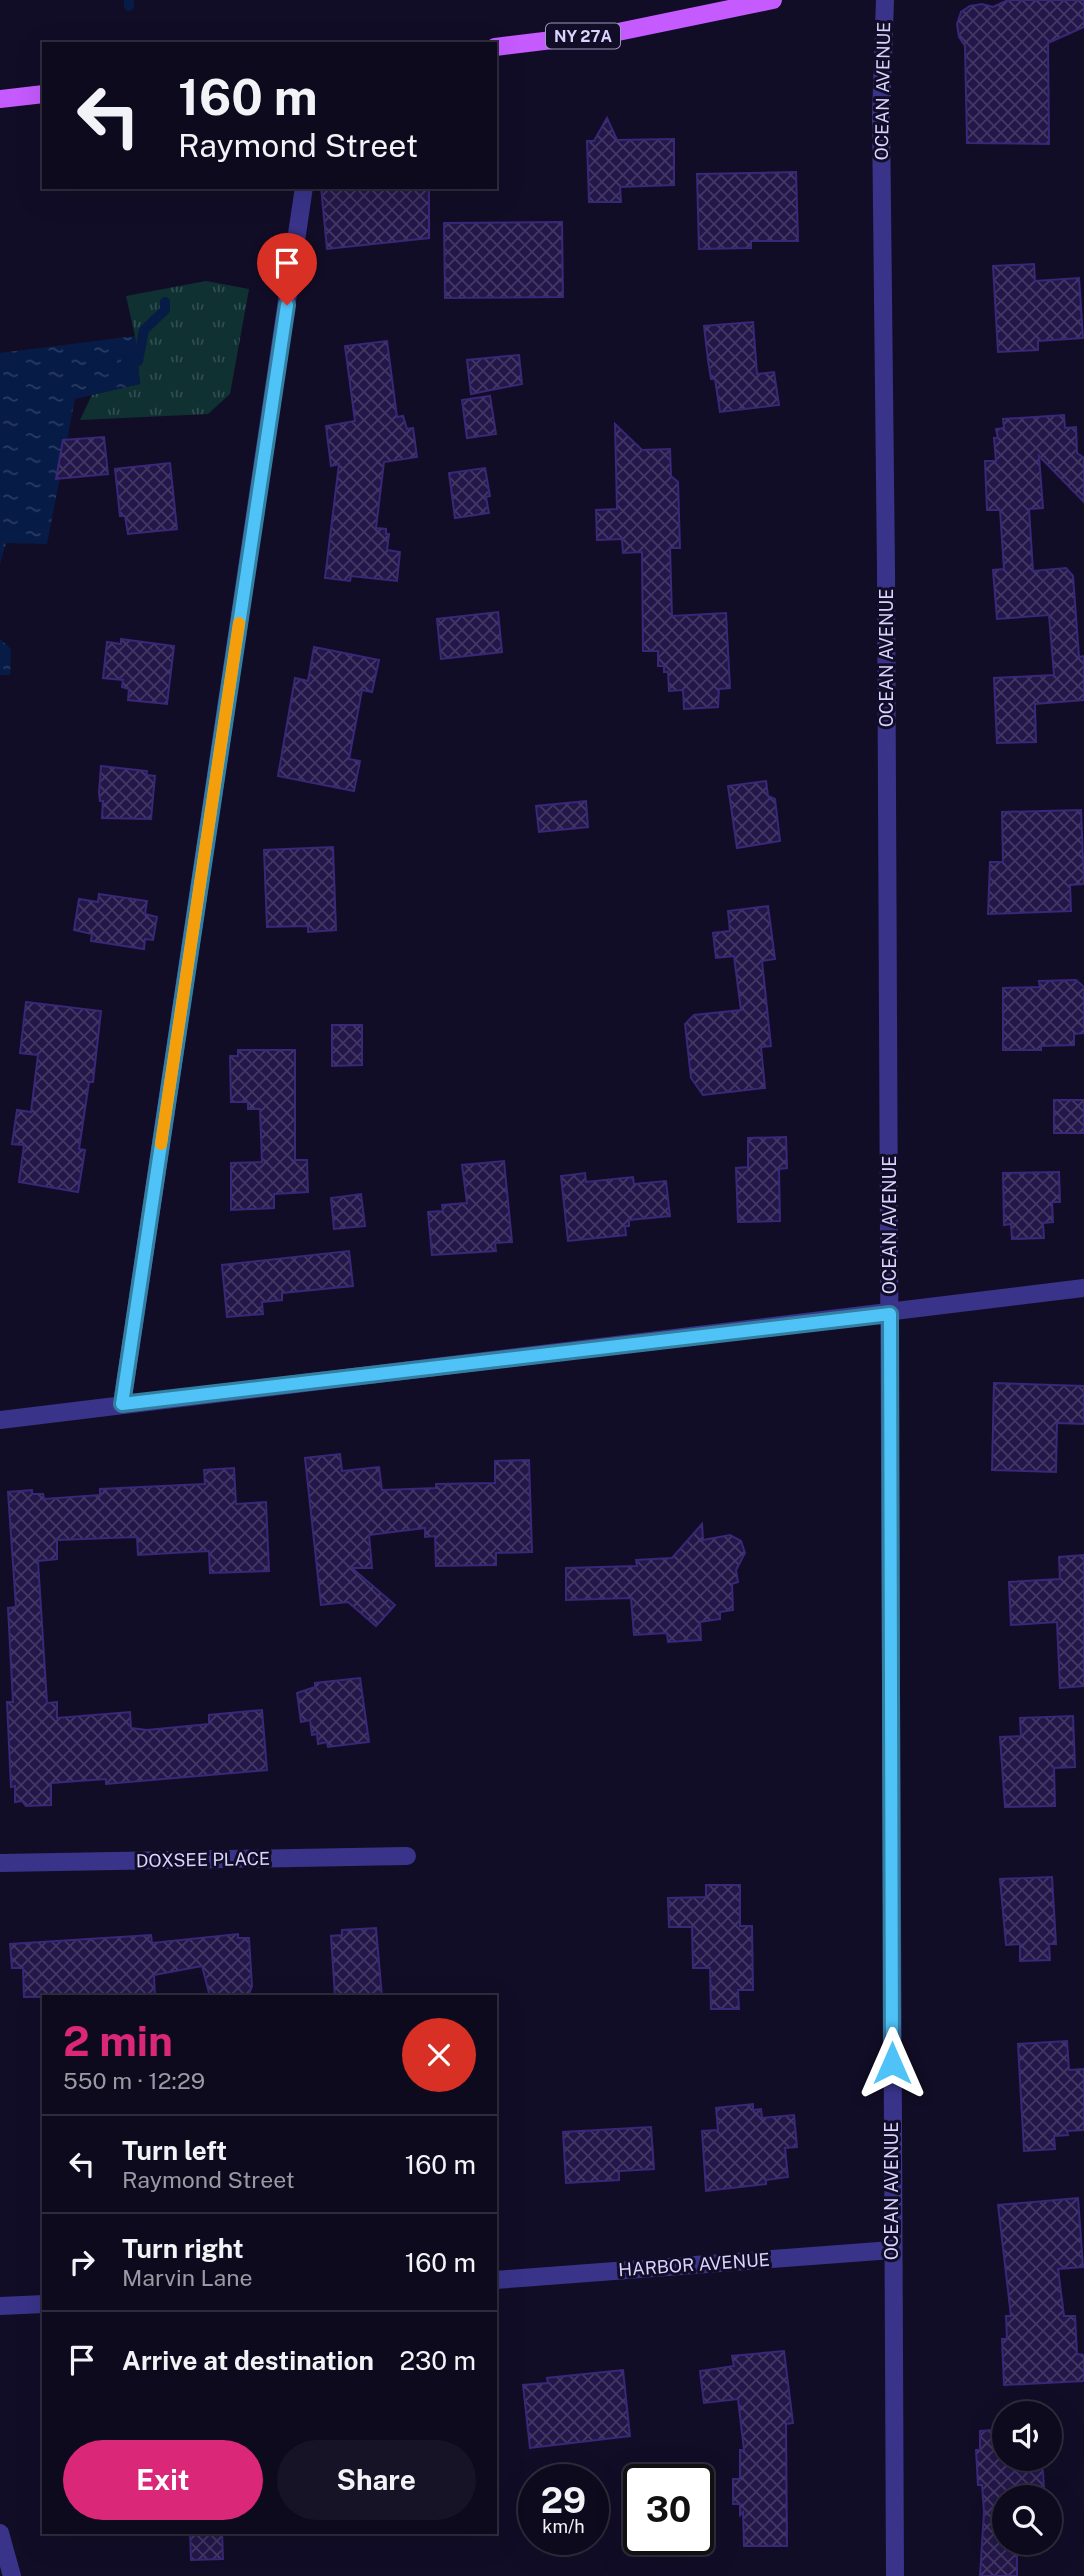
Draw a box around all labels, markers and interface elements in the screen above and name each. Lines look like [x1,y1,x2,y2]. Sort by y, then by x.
street label: OCEAN AVENUE [871,21,894,161]
road number: NY 27A [546,24,620,48]
text: 160 m [178,68,318,126]
icon: left [63,70,154,161]
text: Raymond Street [178,127,418,164]
pin [257,233,317,305]
icon: arrive [268,244,306,282]
street label: OCEAN AVENUE [876,589,897,727]
street label: OCEAN AVENUE [879,1156,900,1294]
street label: DOXSEE PLACE [136,1848,270,1871]
text: 2 min [63,2016,173,2065]
button: close [402,2018,476,2092]
position arrow [855,2026,929,2100]
text: 550 m · 12:29 [63,2067,205,2094]
street label: OCEAN AVENUE [881,2122,902,2260]
text: Turn left [122,2135,227,2166]
icon: left [63,2145,101,2183]
text: 160 m [405,2149,476,2180]
text: Raymond Street [122,2166,295,2193]
text: Turn right [122,2233,244,2264]
icon: right [63,2243,101,2281]
text: 160 m [405,2247,476,2278]
street label: HARBOR AVENUE [617,2249,770,2280]
text: Marvin Lane [122,2264,253,2291]
icon: arrive [63,2341,101,2379]
text: Arrive at destination [122,2345,374,2376]
text: 230 m [400,2345,476,2376]
map controls [992,2401,1062,2555]
button: sound [992,2401,1062,2471]
button: Exit [63,2440,263,2520]
button: Share [277,2440,476,2520]
speed limit sign: 30 [623,2464,714,2555]
text: 29 [541,2480,586,2521]
button: search [992,2485,1062,2555]
text: km/h [542,2516,585,2537]

